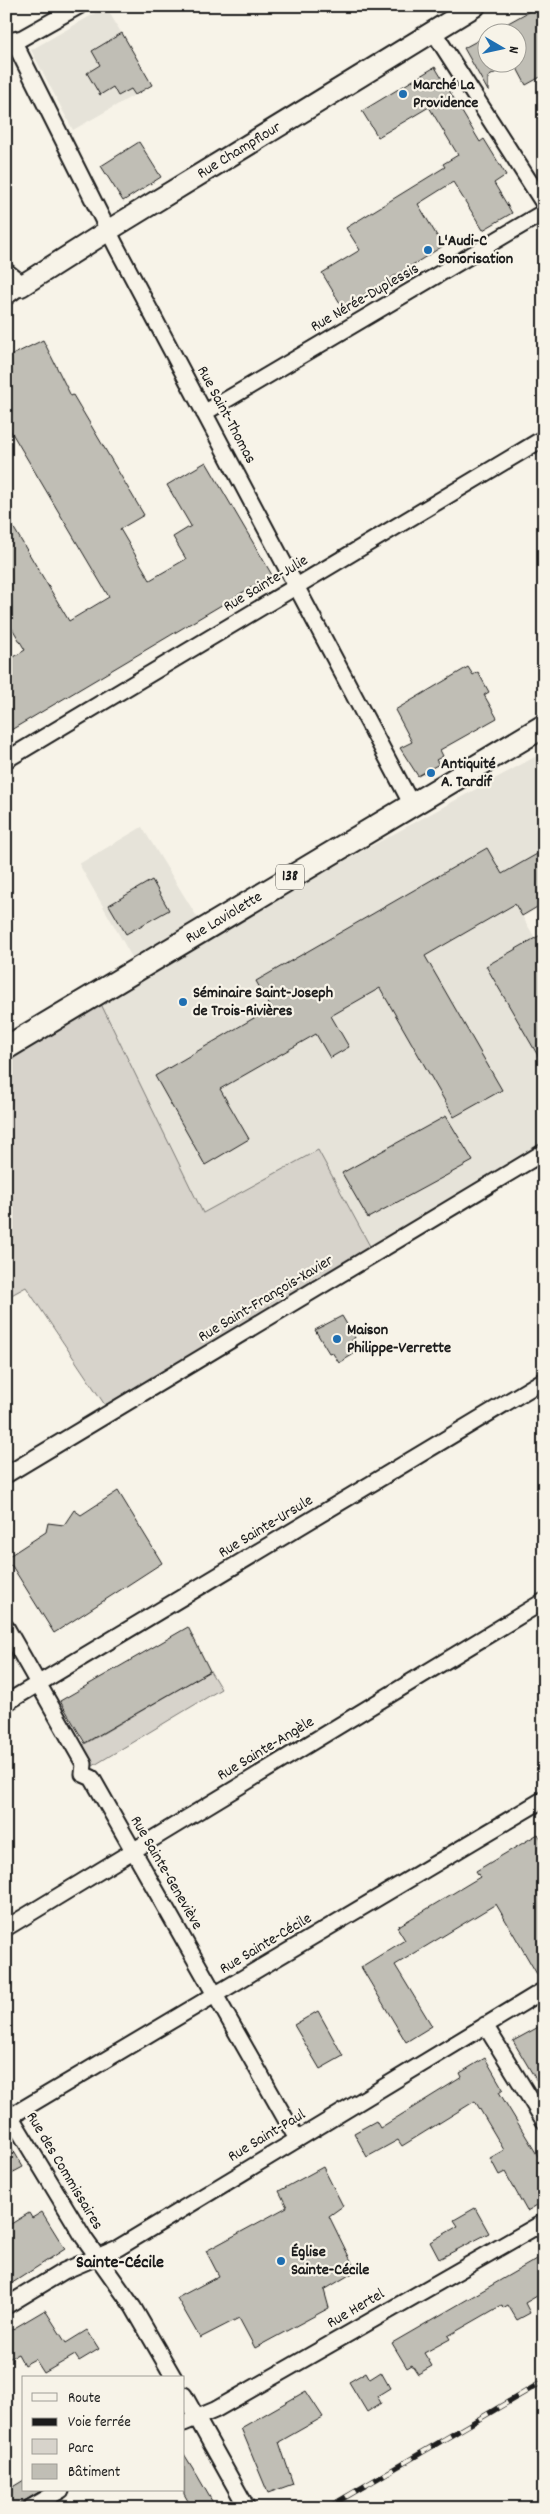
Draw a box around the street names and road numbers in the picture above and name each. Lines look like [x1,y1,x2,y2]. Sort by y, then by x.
street label: Rue Champflour [193,116,285,185]
street label: Rue Nérée-Duplessis [306,257,424,338]
street label: Rue Saint-Thomas [191,362,262,468]
street label: Rue Sainte-Julie [219,550,313,618]
road number: 138 [276,864,304,890]
street label: Rue Laviolette [181,886,267,949]
street label: Rue Saint-François-Xavier [194,1249,338,1349]
street label: Rue Sainte-Ursule [214,1490,318,1564]
street label: Rue Sainte-Angèle [213,1711,319,1787]
street label: Rue Sainte-Geneviève [124,1812,208,1934]
street label: Rue Sainte-Cécile [216,1907,316,1981]
street label: Rue Saint-Paul [224,2104,310,2168]
street label: Rue des Commissaires [20,2108,108,2235]
street label: Rue Hertel [323,2283,389,2335]

